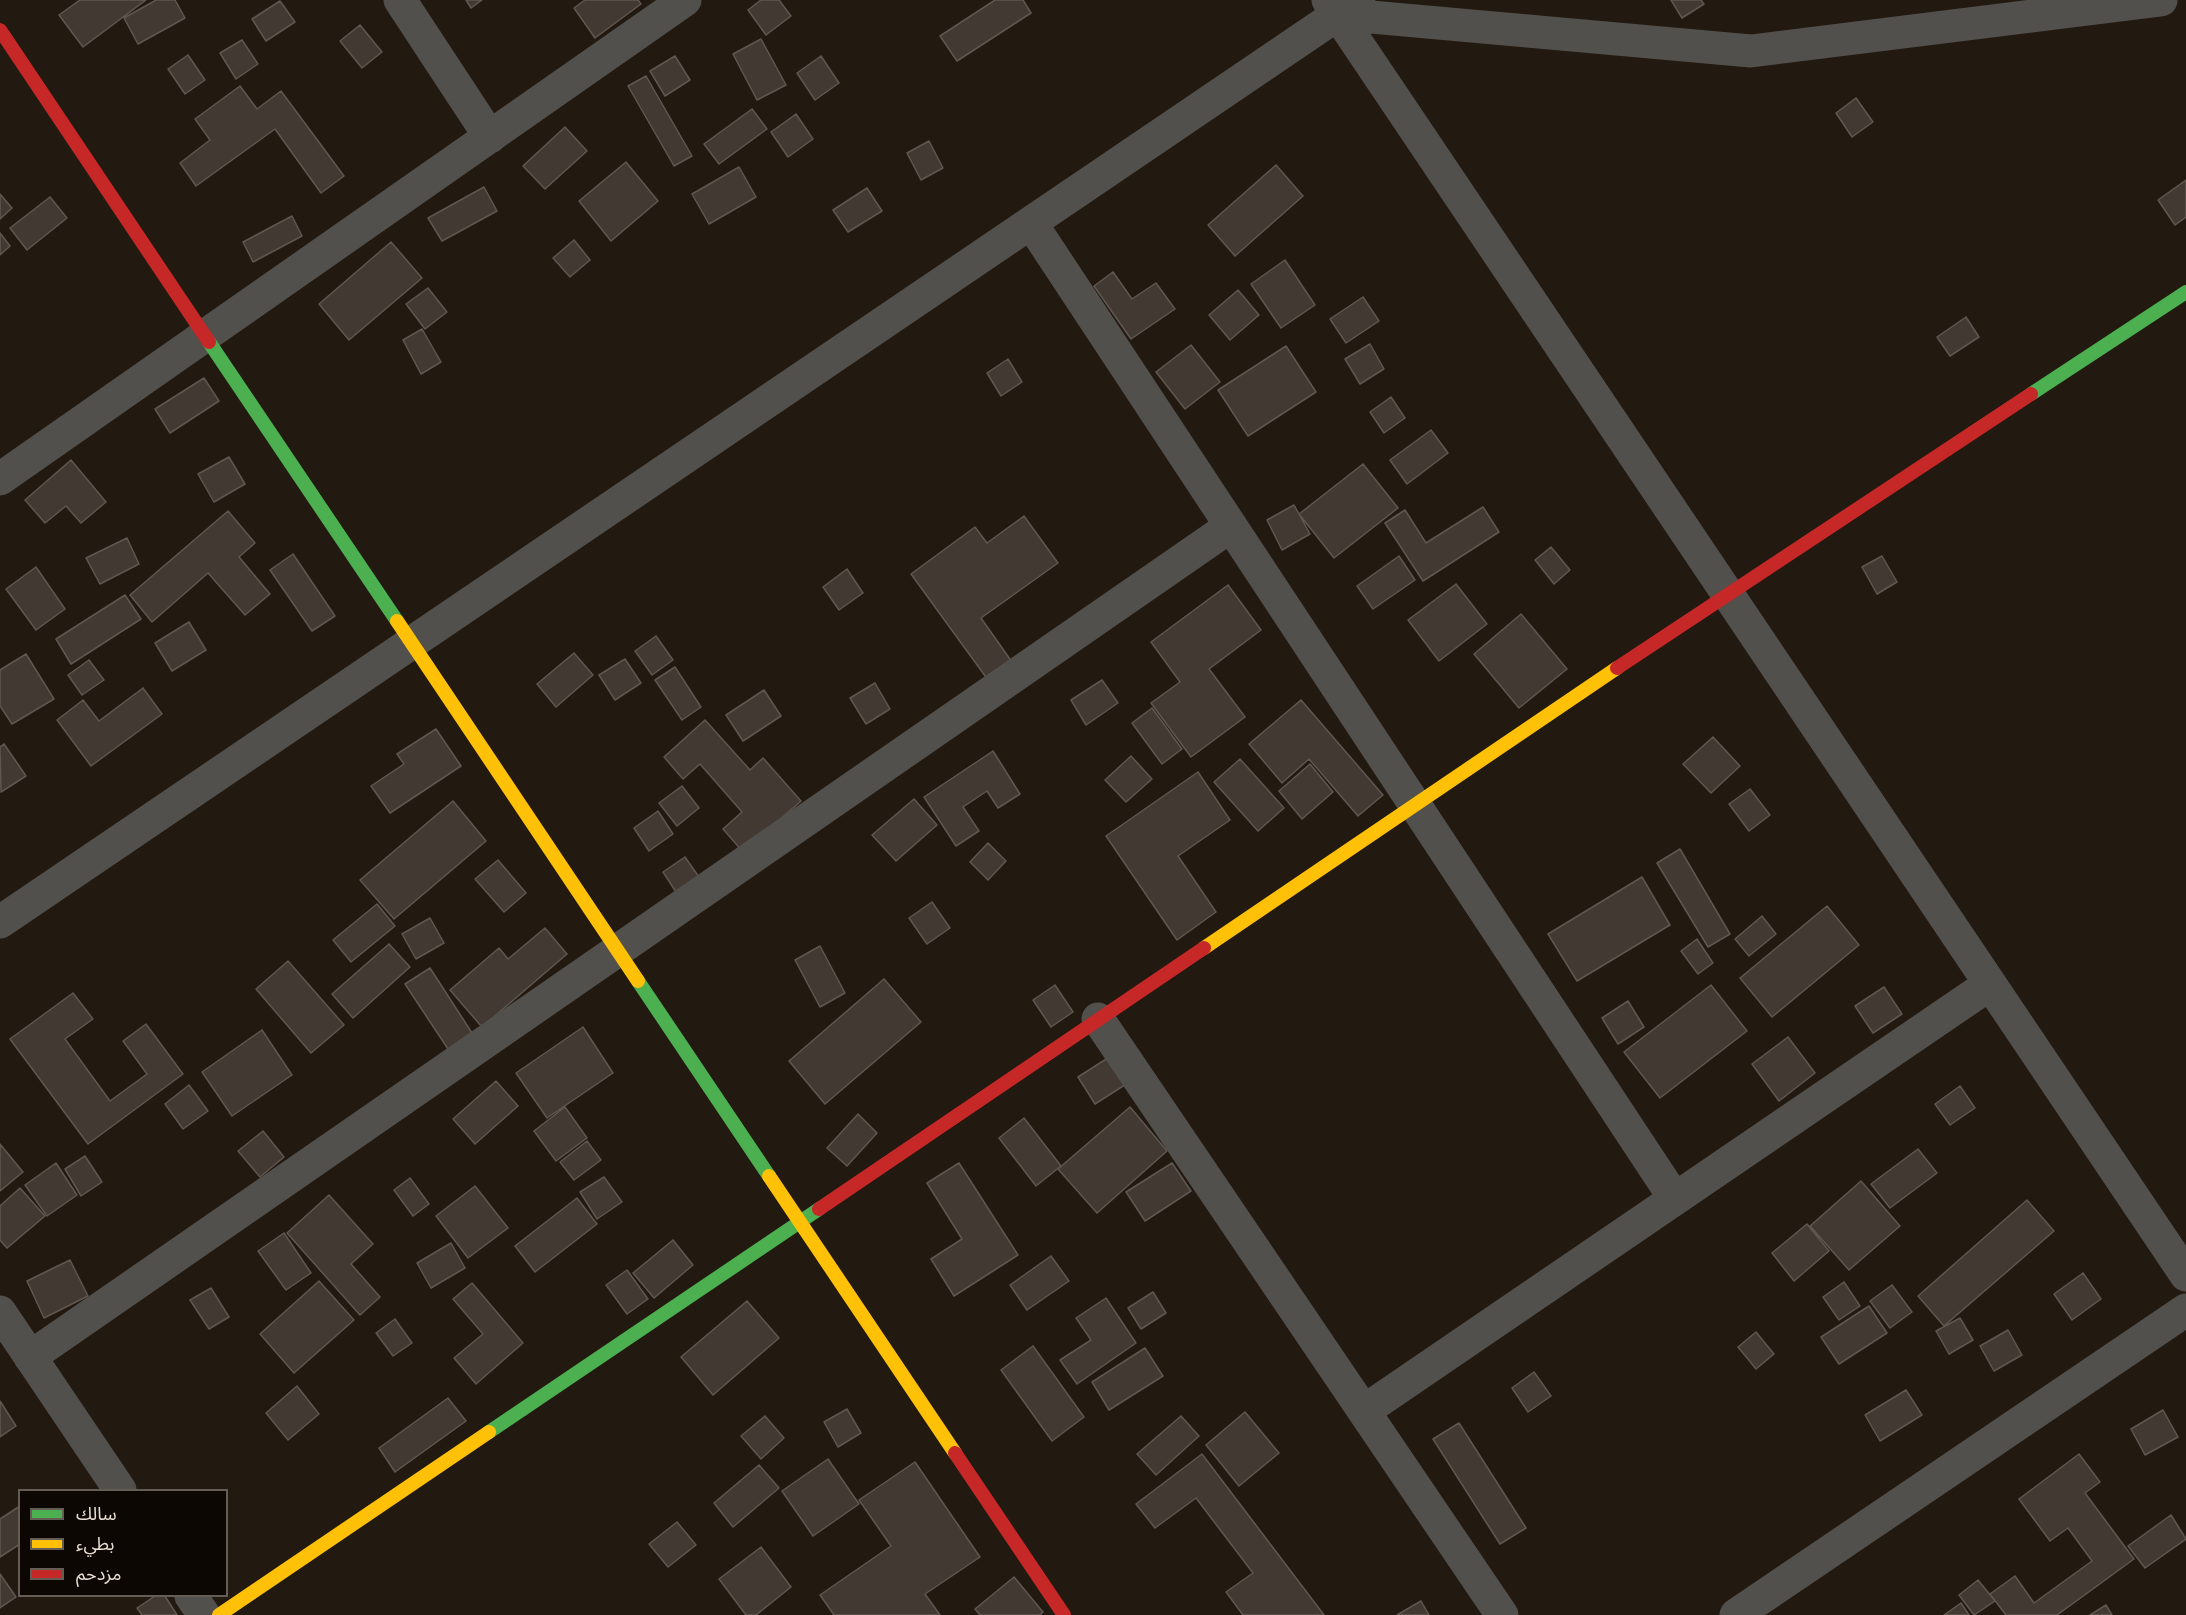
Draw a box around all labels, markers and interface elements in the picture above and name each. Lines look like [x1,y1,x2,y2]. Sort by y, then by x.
legend [18,1489,228,1597]
text: سالك [76,1503,117,1525]
text: بطيء [76,1533,114,1555]
text: مزدحم [76,1563,121,1585]

